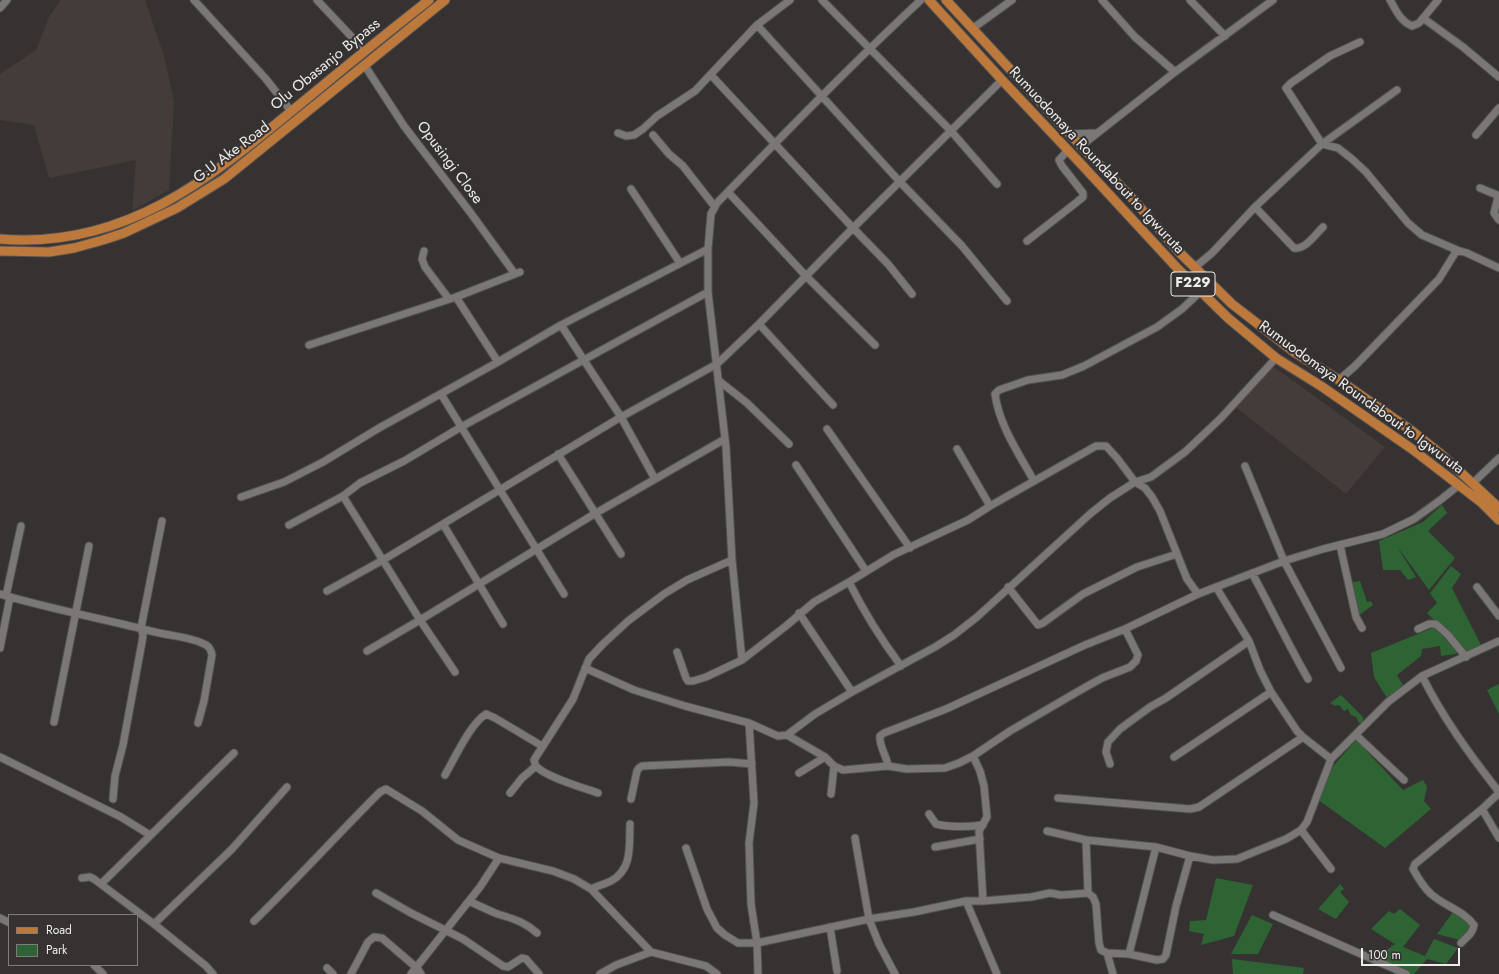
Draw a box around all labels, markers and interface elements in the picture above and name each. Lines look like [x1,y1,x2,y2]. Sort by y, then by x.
street label: Olu Obasanjo Bypass [268,15,384,115]
street label: Rumuodomaya Roundabout to Igwuruta [1004,64,1188,258]
street label: Opusingi Close [412,118,486,208]
street label: G.U Ake Road [190,119,274,187]
road number: F229 [1171,272,1215,296]
street label: Rumuodomaya Roundabout to Igwuruta [1255,317,1467,479]
legend [8,914,138,966]
text: Road [46,921,72,939]
scale bar [1363,940,1462,966]
text: Park [46,941,67,959]
text: 100 m [1368,946,1401,964]

